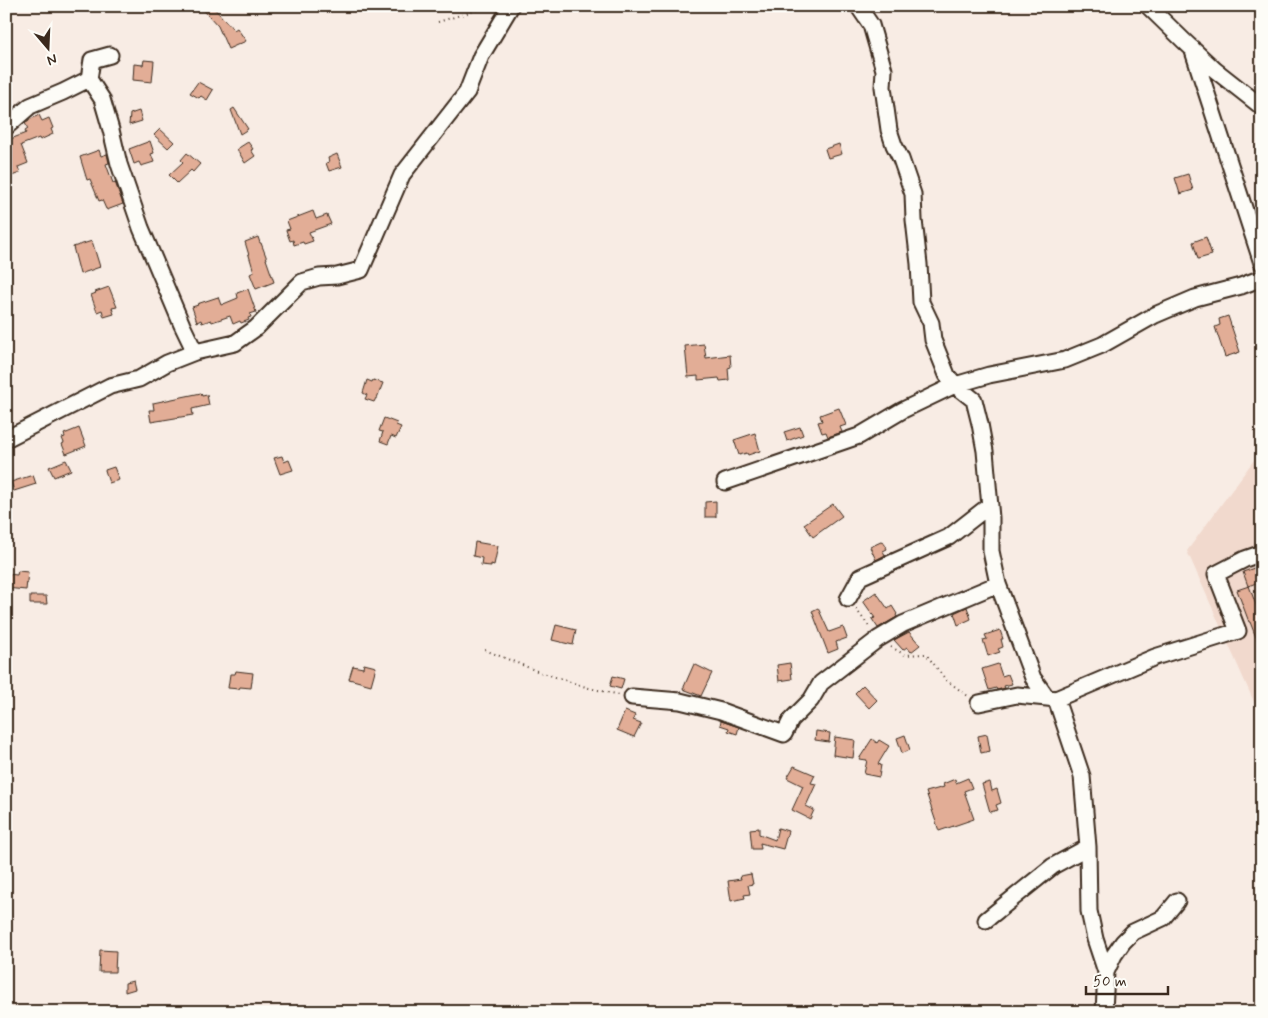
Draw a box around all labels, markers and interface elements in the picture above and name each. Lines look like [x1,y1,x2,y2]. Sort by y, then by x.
north arrow [22,22,72,72]
text: N [45,49,59,69]
scale bar [1086,963,1168,995]
text: 50 m [1093,972,1127,992]

